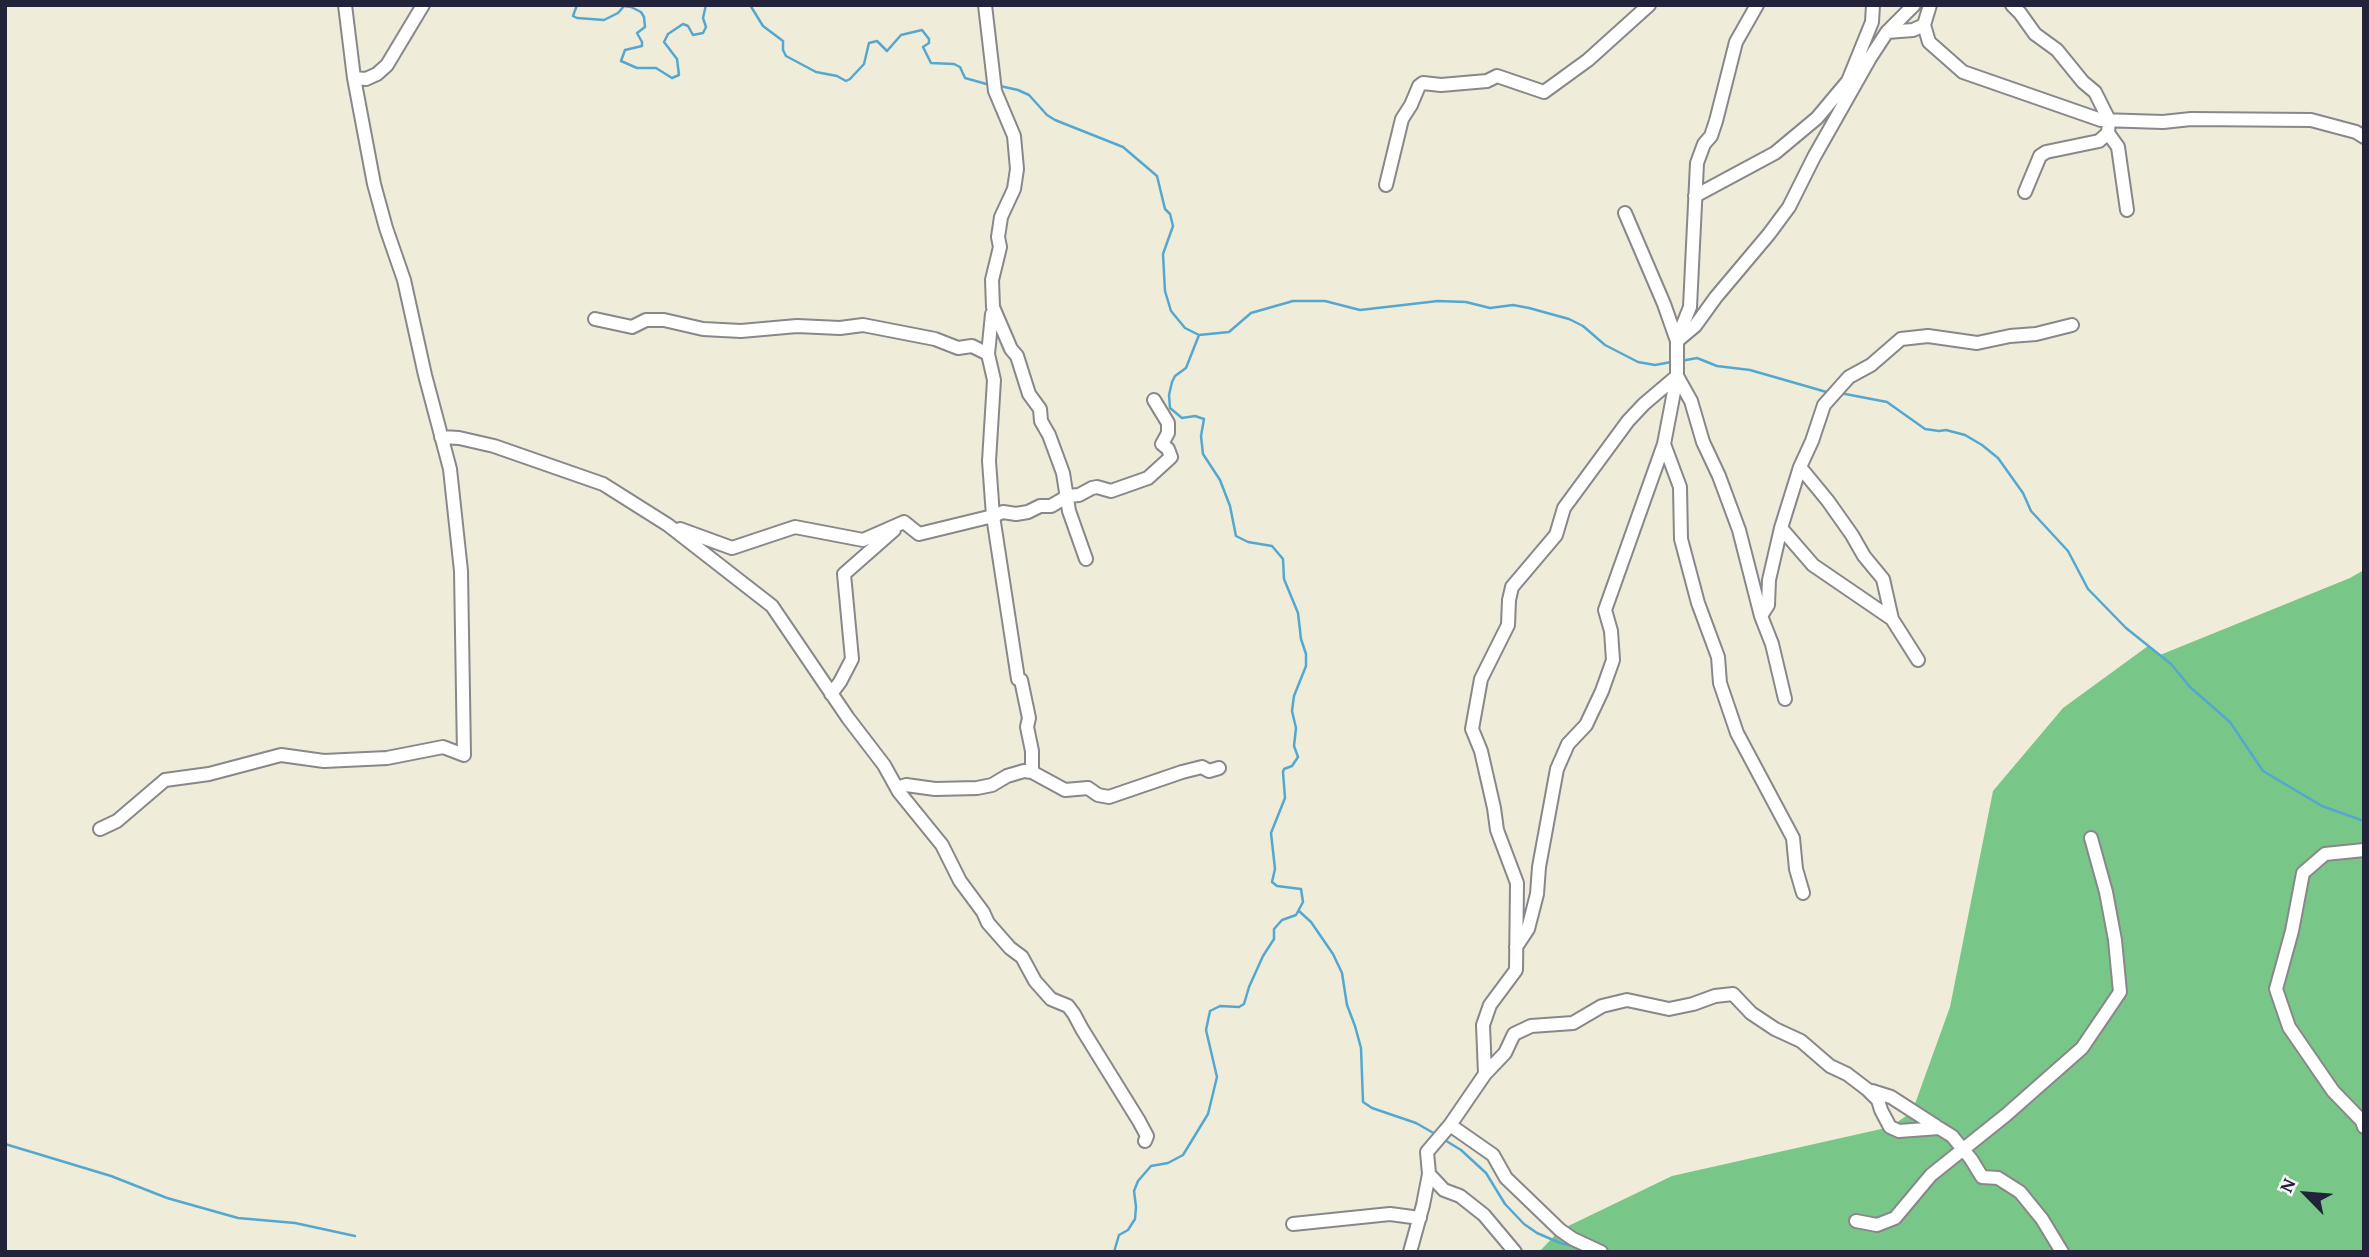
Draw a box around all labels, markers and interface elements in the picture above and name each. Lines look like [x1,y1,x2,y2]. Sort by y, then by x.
north arrow [2271,1159,2341,1229]
text: N [2272,1173,2302,1197]

